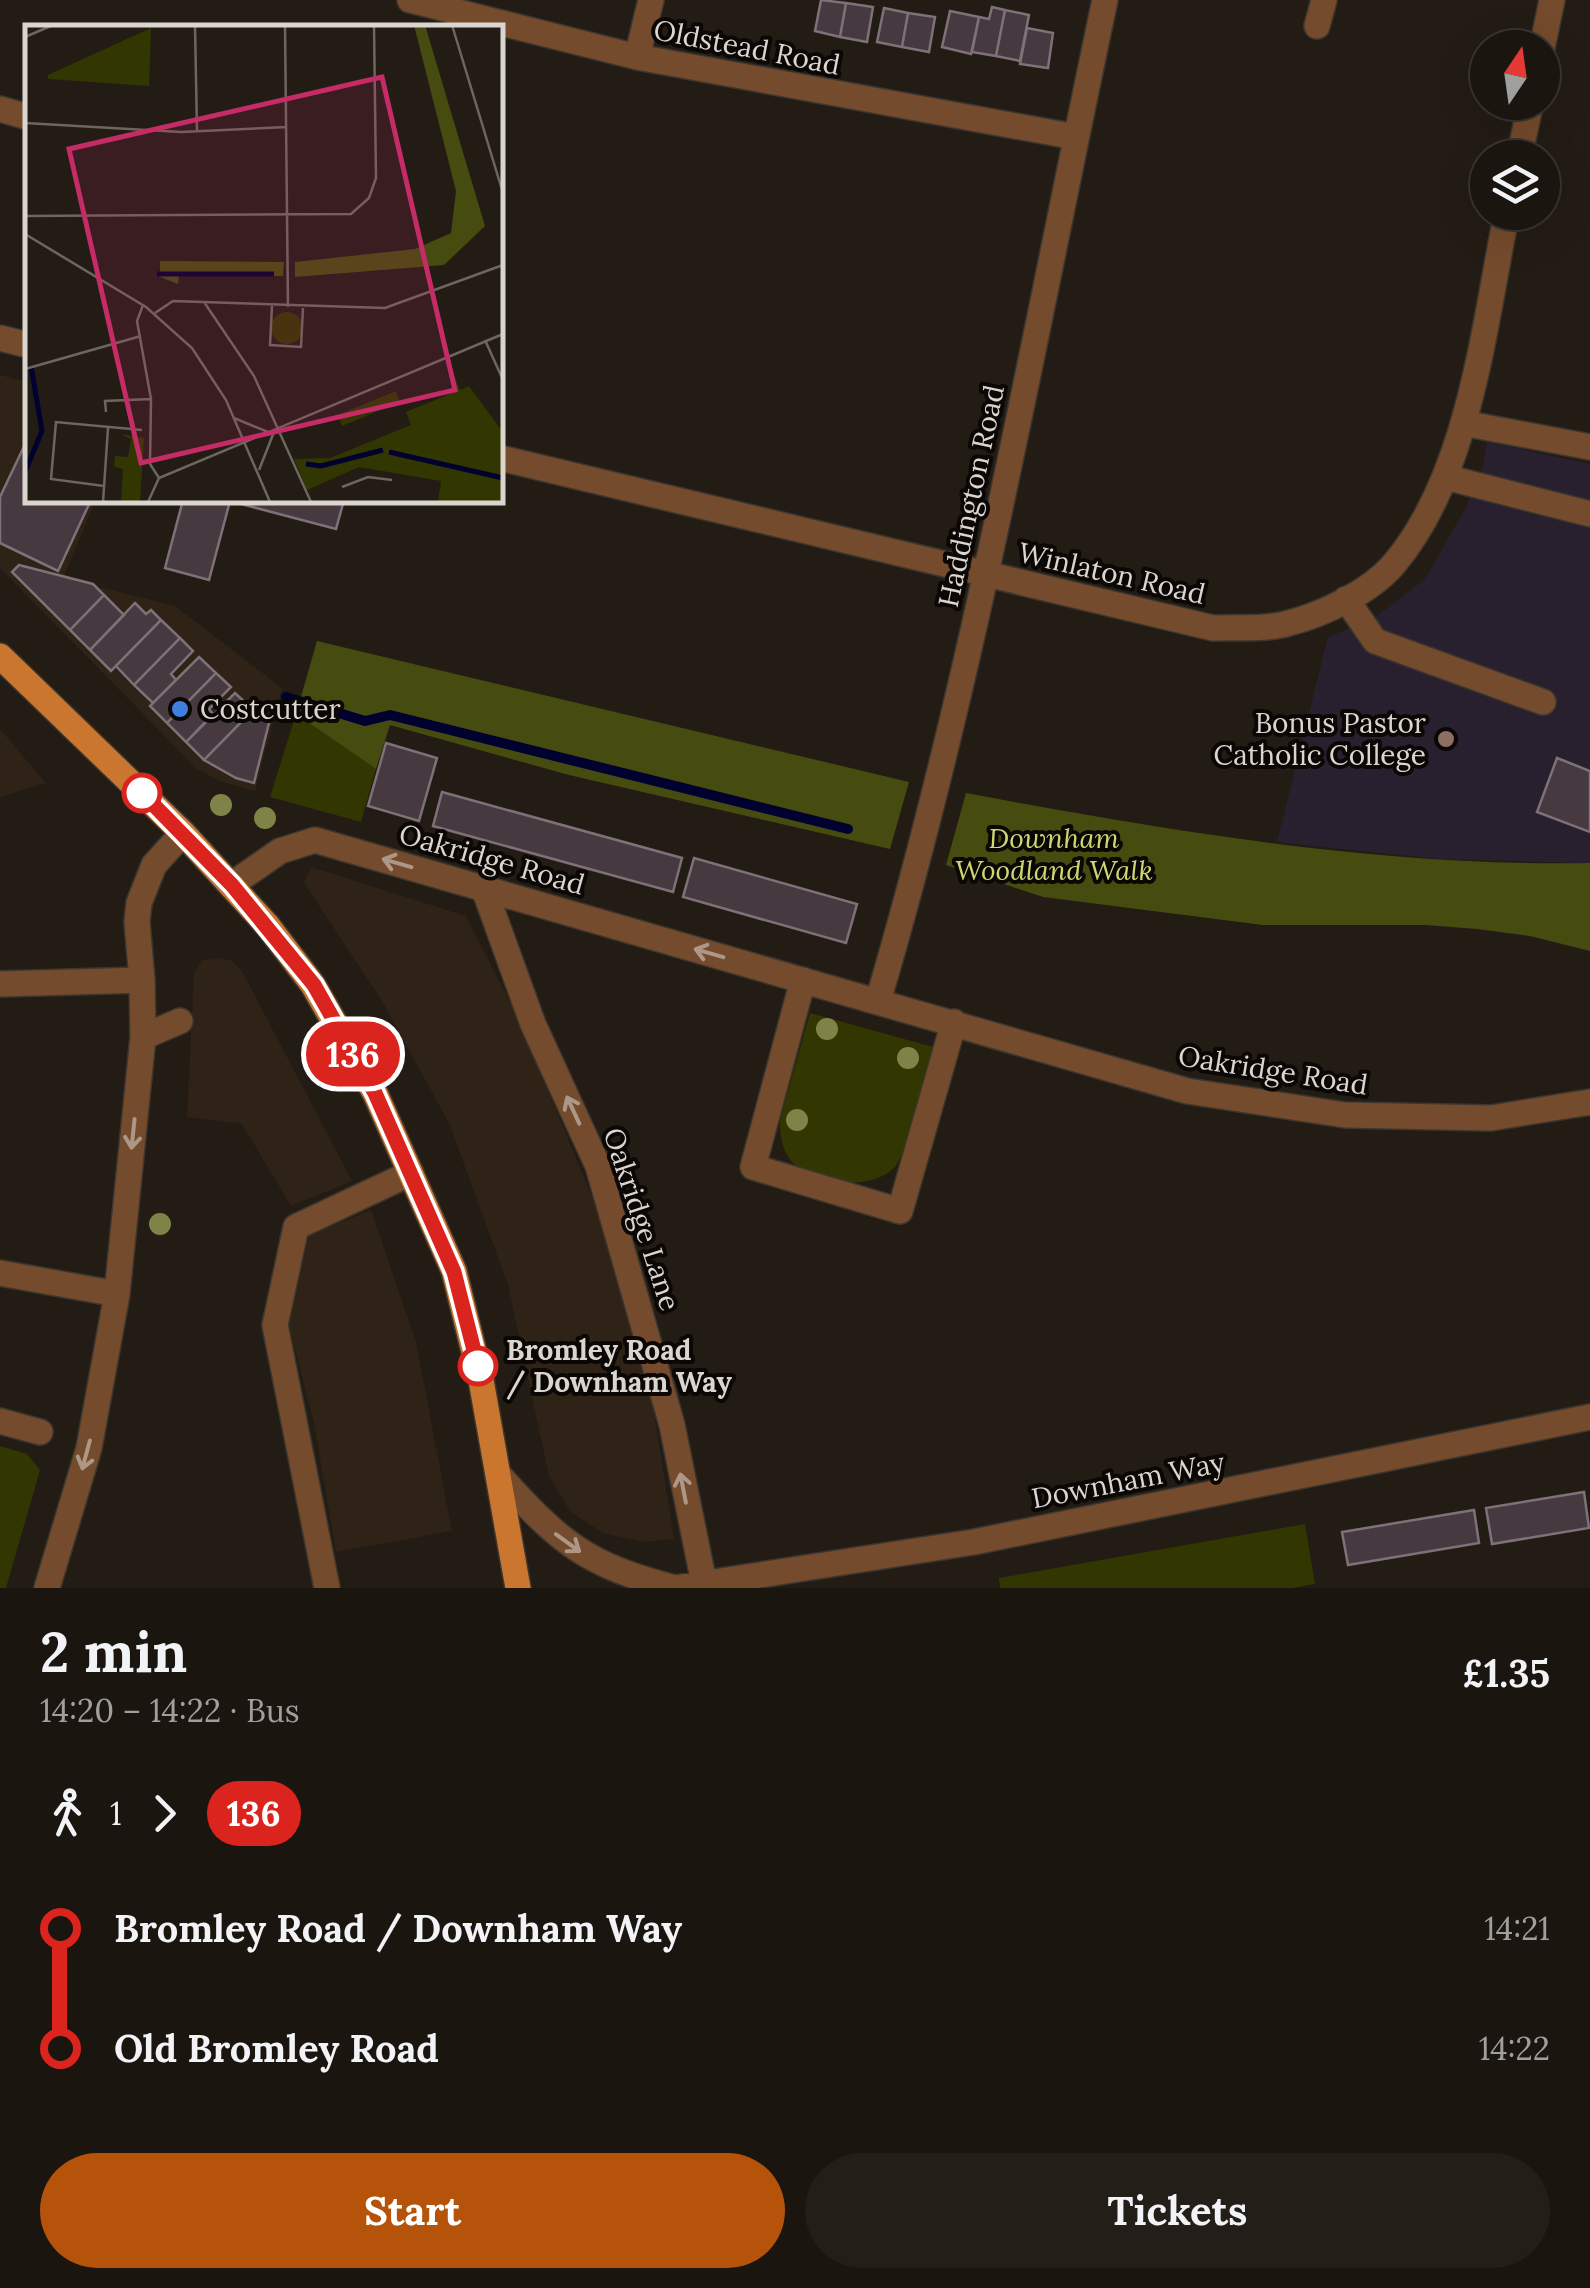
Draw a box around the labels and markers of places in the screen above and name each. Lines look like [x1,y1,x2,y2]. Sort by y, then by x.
place label: Costcutter [200,691,341,727]
marker: Costcutter [169,698,191,720]
place label: Bonus Pastor Catholic College [1214,705,1426,773]
marker: Bonus Pastor Catholic College [1435,728,1457,750]
unlabelled marker [123,774,161,812]
place label: Bromley Road / Downham Way [506,1332,732,1400]
marker: Bromley Road / Downham Way [459,1347,497,1385]

